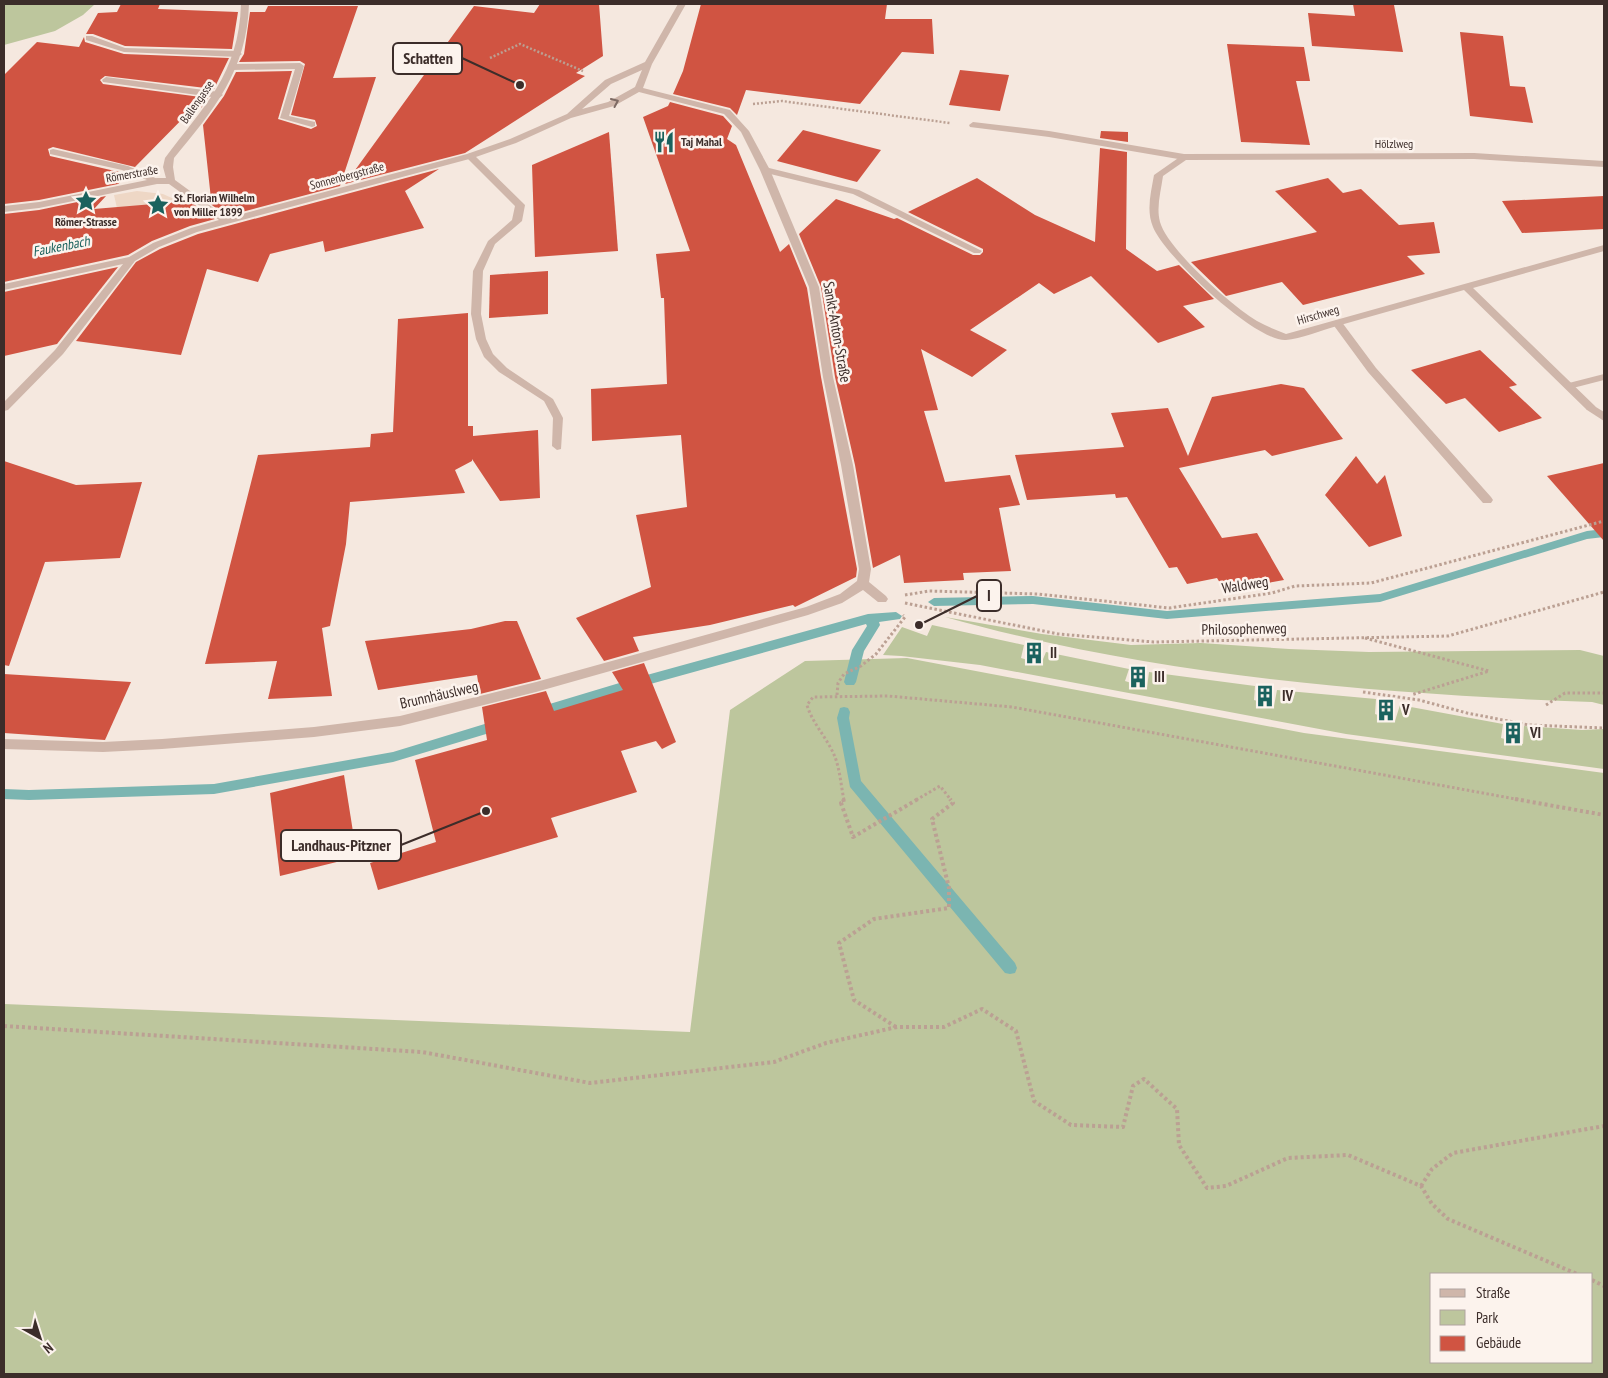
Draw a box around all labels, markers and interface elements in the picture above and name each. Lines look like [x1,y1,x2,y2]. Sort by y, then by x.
callout: Schatten [393,43,462,74]
text: Schatten [403,48,453,68]
street label: Ballengasse [176,77,217,126]
one-way arrow [610,97,619,108]
restaurant icon: Taj Mahal [651,129,677,155]
place label: Taj Mahal [681,134,722,149]
street label: Hölzlweg [1375,136,1413,151]
street label: Sonnenbergstraße [308,158,386,193]
street label: Römerstraße [105,162,159,185]
place icon: Römer-Strasse [73,188,99,214]
place label: St. Florian Wilhelm von Miller 1899 [173,190,255,219]
place icon: St. Florian Wilhelm von Miller 1899 [145,192,171,218]
place label: Römer-Strasse [55,214,117,229]
water label: Faukenbach [31,232,92,260]
street label: Sankt-Anton-Straße [819,280,856,384]
street label: Hirschweg [1295,301,1341,328]
street label: Waldweg [1220,571,1270,598]
callout: I [977,580,1001,611]
text: I [987,585,991,605]
street label: Philosophenweg [1201,618,1287,639]
building icon: II [1021,640,1047,666]
place label: II [1050,643,1057,662]
building icon: III [1125,664,1151,690]
place label: III [1154,667,1165,686]
street label: Brunnhäuslweg [398,676,480,713]
building icon: IV [1252,683,1278,709]
place label: IV [1282,686,1294,705]
building icon: V [1373,697,1399,723]
place label: V [1401,700,1410,719]
building icon: VI [1500,720,1526,746]
place label: VI [1529,723,1541,742]
callout: Landhaus-Pitzner [281,830,401,861]
text: Landhaus-Pitzner [291,835,391,855]
legend [1430,1273,1593,1363]
text: Straße [1476,1283,1510,1302]
text: Park [1476,1308,1498,1327]
north arrow [15,1313,65,1363]
text: Gebäude [1476,1333,1521,1352]
text: N [40,1339,57,1357]

